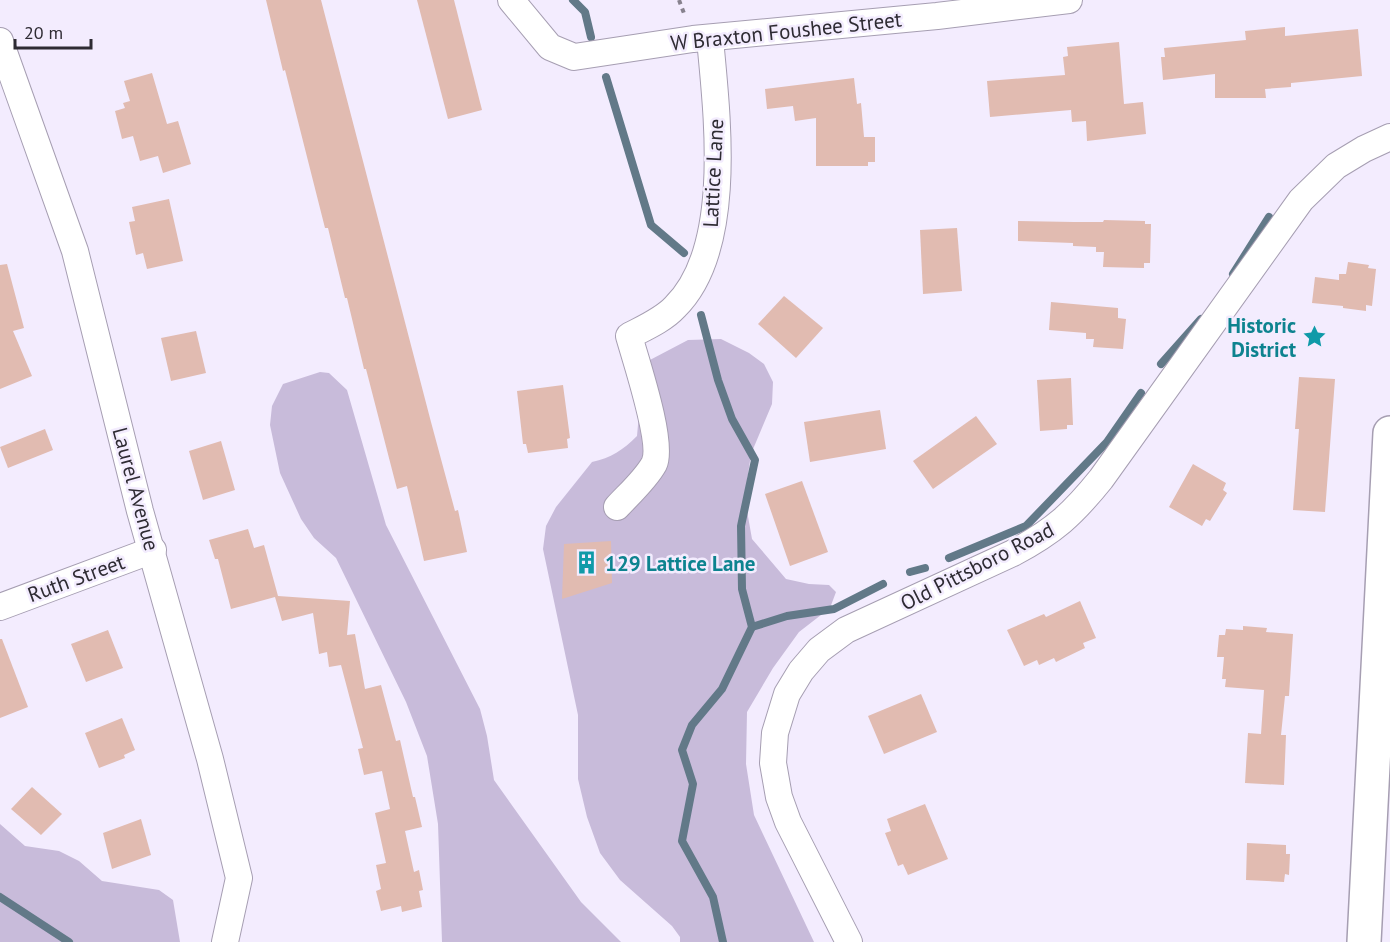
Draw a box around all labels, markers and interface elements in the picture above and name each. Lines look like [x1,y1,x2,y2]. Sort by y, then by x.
street label: W Braxton Foushee Street [669,5,903,57]
scale bar [15,12,92,50]
text: 20 m [24,21,63,44]
street label: Lattice Lane [697,118,729,228]
place label: Historic District [1227,312,1297,363]
place icon: Historic District [1301,324,1327,350]
street label: Laurel Avenue [107,424,165,554]
street label: Old Pittsboro Road [896,516,1058,616]
street label: Ruth Street [24,548,128,608]
building icon: 129 Lattice Lane [574,550,600,576]
place label: 129 Lattice Lane [605,550,755,577]

